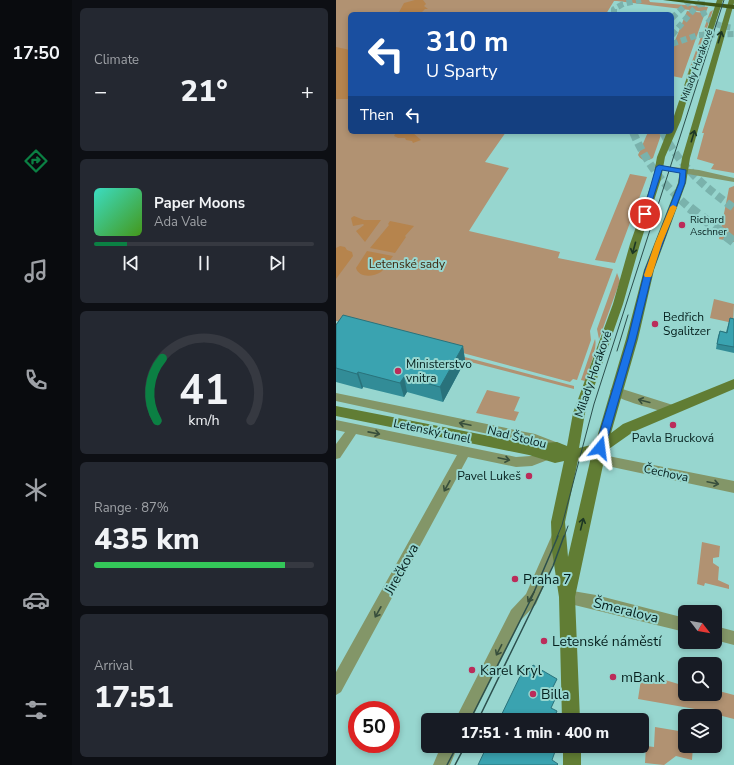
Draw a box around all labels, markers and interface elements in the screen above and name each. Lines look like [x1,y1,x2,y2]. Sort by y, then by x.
text: 310 m [426,23,509,61]
icon: left [360,28,412,80]
street label: Milady Horákové [677,28,716,103]
one-way arrow [717,31,724,44]
text: 17:50 [12,41,60,65]
text: Climate [94,51,139,69]
text: U Sparty [426,59,497,83]
text: 21° [180,71,228,112]
text: − [94,77,107,107]
text: + [301,77,314,107]
icon: left [402,104,424,126]
text: Then [360,105,394,125]
one-way arrow [690,130,697,143]
icon: directions [22,147,50,175]
text: Paper Moons [154,193,245,213]
pin [628,197,662,231]
icon: arrive [634,203,656,225]
text: Ada Vale [154,213,207,231]
place label: Richard Aschner [690,213,727,239]
marker: Richard Aschner [677,220,687,230]
one-way arrow [630,241,637,254]
icon: previous [120,252,142,274]
icon: pause [193,252,215,274]
icon: next [266,252,288,274]
park label: Letenské sady [369,256,446,272]
icon: music [22,257,50,285]
place label: Bedřich Sgalitzer [663,309,711,339]
marker: Bedřich Sgalitzer [650,319,660,329]
street label: Milady Horákové [571,329,615,419]
place label: Ministerstvo vnitra [406,356,472,386]
text: 41 [179,361,229,418]
icon: phone [22,366,50,394]
marker: Ministerstvo vnitra [393,366,403,376]
one-way arrow [637,397,650,404]
text: km/h [188,410,220,429]
street label: Letenský tunel [392,415,473,447]
one-way arrow [459,420,472,428]
marker: Pavla Brucková [668,420,678,430]
street label: Nad Štolou [486,422,548,452]
position arrow [579,427,621,469]
one-way arrow [367,429,380,437]
place label: Pavla Brucková [632,430,714,446]
one-way arrow [497,456,510,464]
street label: Čechova [642,460,690,486]
place label: Pavel Lukeš [457,468,521,484]
marker: Pavel Lukeš [524,471,534,481]
icon: climate [22,476,50,504]
one-way arrow [707,479,720,487]
one-way arrow [443,480,451,492]
text: Range · 87% [94,499,169,517]
one-way arrow [579,517,586,530]
text: 435 km [94,519,200,560]
street label: Jirečkova [379,540,423,599]
place label: Praha 7 [523,570,571,589]
marker: Praha 7 [510,574,520,584]
icon: car [22,586,50,614]
one-way arrow [526,592,535,603]
street label: Šmeralova [591,593,661,628]
north arrow [678,605,722,649]
map controls [678,605,722,753]
one-way arrow [373,606,381,618]
place label: Letenské náměstí [552,632,662,651]
marker: Letenské náměstí [539,636,549,646]
one-way arrow [495,644,502,656]
text: Arrival [94,657,133,675]
button: search [678,657,722,701]
place label: Karel Kryl [480,661,543,680]
marker: Karel Kryl [467,665,477,675]
place label: mBank [621,668,666,687]
marker: mBank [608,672,618,682]
text: 17:51 [94,677,174,718]
place label: Billa [541,685,569,704]
marker: Billa [528,689,538,699]
icon: filters [22,696,50,724]
speed limit sign: 50 [348,701,400,753]
button: layers [678,709,722,753]
text: 17:51 · 1 min · 400 m [461,723,609,743]

